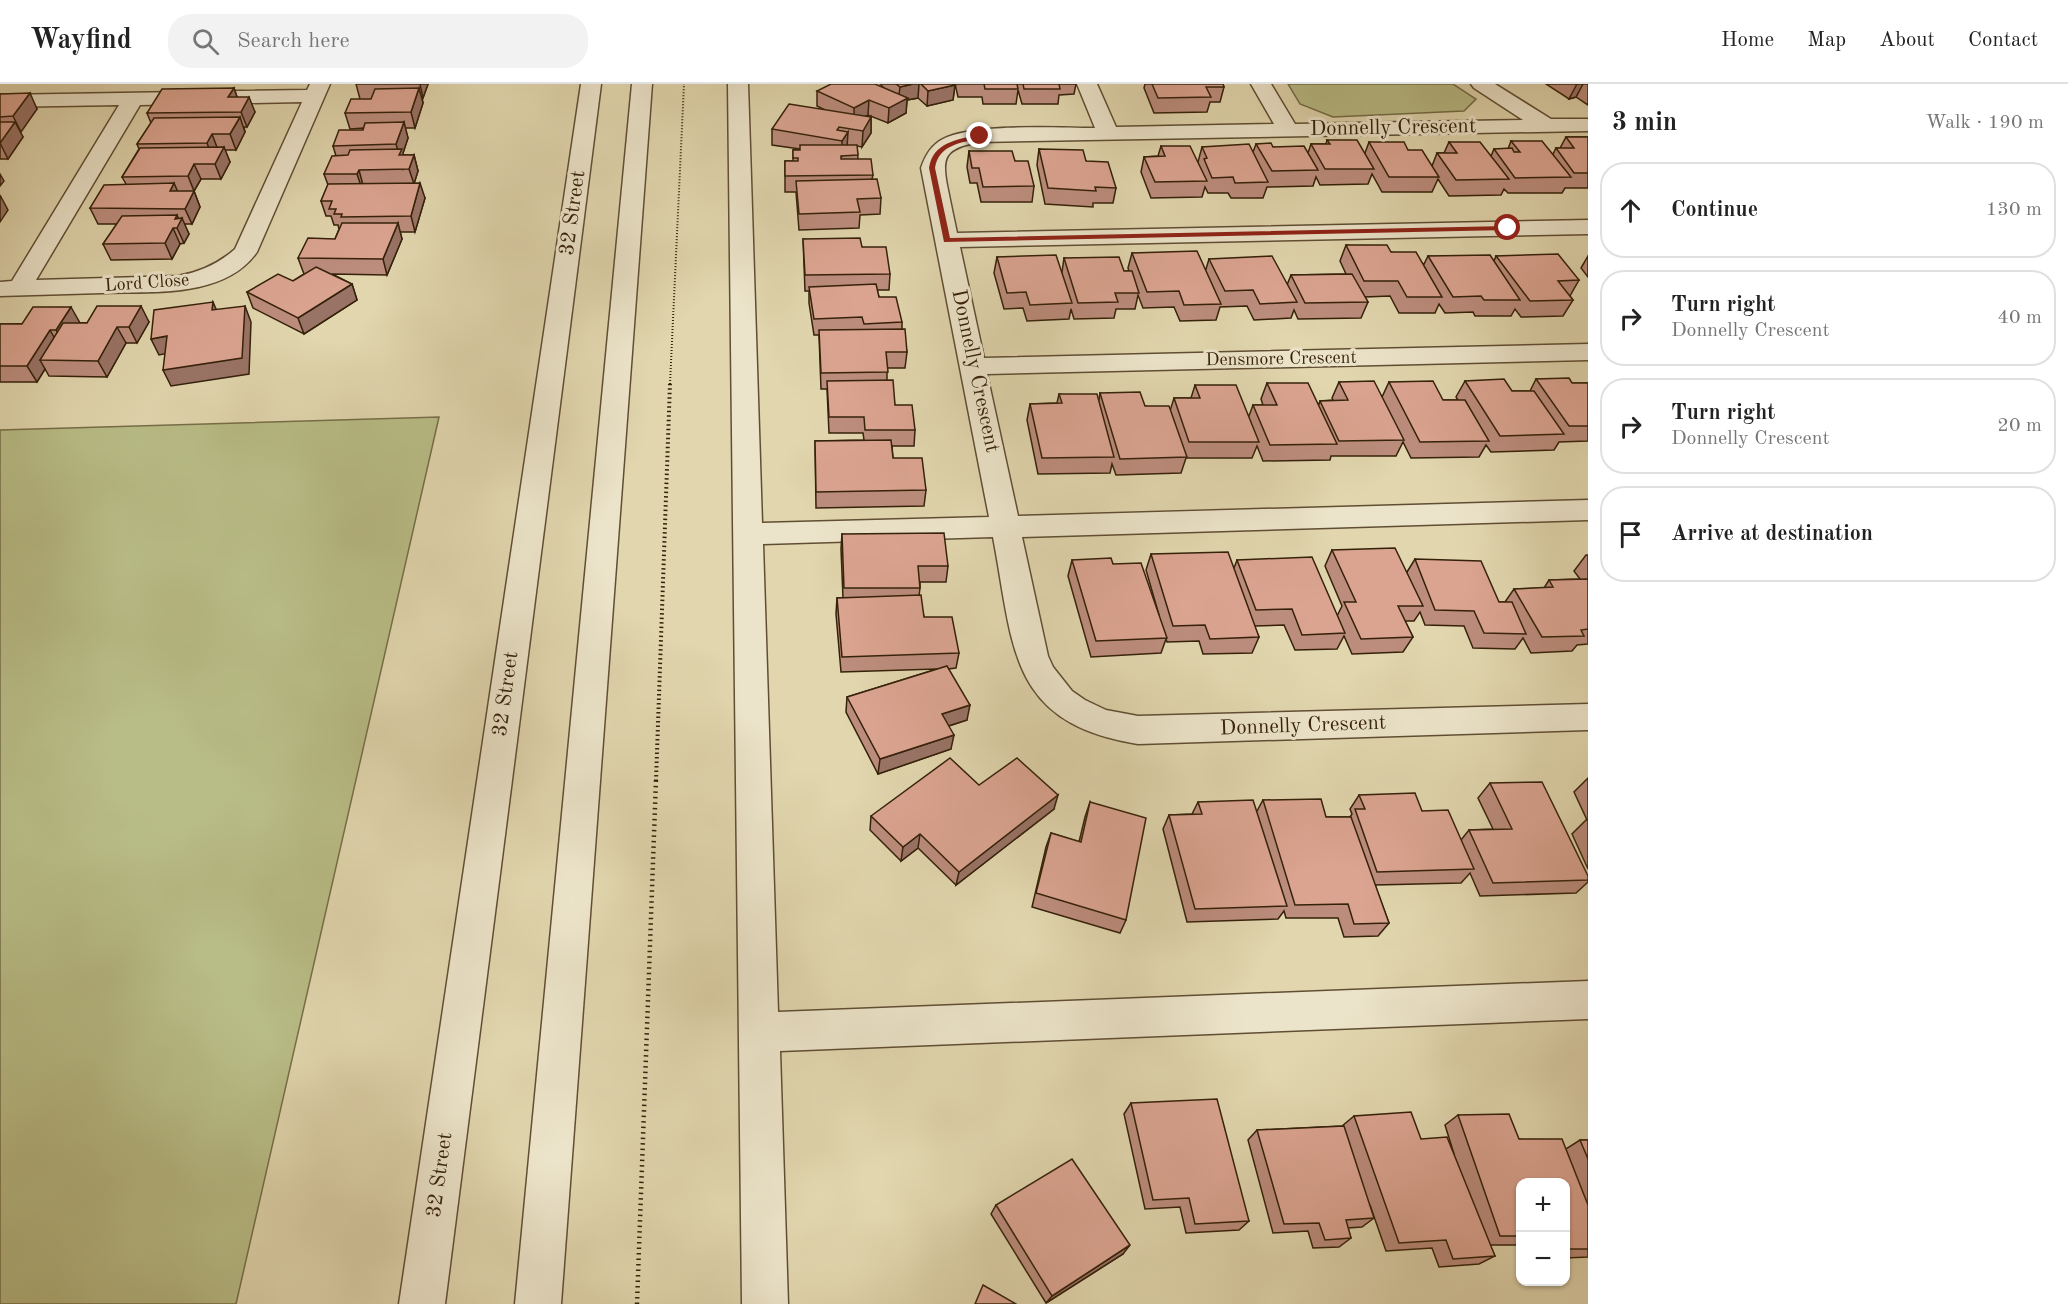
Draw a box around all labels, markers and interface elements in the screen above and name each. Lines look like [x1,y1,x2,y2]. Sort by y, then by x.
search box [168,14,588,68]
icon: search [189,25,222,58]
text: Wayfind [30,27,132,55]
text: Search here [237,30,350,52]
text: Home [1721,30,1774,51]
text: Map [1807,30,1846,51]
text: About [1879,30,1935,51]
text: Contact [1968,30,2038,51]
text: 3 min [1612,110,1677,136]
text: Walk · 190 m [1925,113,2044,133]
street label: Donnelly Crescent [1310,116,1476,140]
route end [966,122,992,148]
street label: 32 Street [557,169,589,257]
icon: ahead [1614,194,1647,227]
text: Continue [1671,199,1758,221]
text: 130 m [1986,200,2042,220]
route start [1494,214,1520,240]
street label: Lord Close [104,271,190,295]
street label: Donnelly Crescent [947,287,1003,455]
text: Turn right [1671,294,1775,316]
icon: right [1614,302,1647,335]
text: 40 m [1997,308,2042,328]
text: Donnelly Crescent [1671,321,1830,341]
street label: Densmore Crescent [1205,349,1357,369]
text: Turn right [1671,402,1775,424]
icon: right [1614,410,1647,443]
text: 20 m [1997,416,2042,436]
text: Donnelly Crescent [1671,429,1830,449]
icon: arrive [1614,518,1647,551]
text: Arrive at destination [1671,523,1873,545]
street label: 32 Street [490,650,522,738]
street label: Donnelly Crescent [1219,713,1387,739]
street label: 32 Street [424,1131,456,1219]
map controls [1516,1178,1570,1286]
button: + [1516,1178,1570,1232]
button: − [1516,1232,1570,1286]

